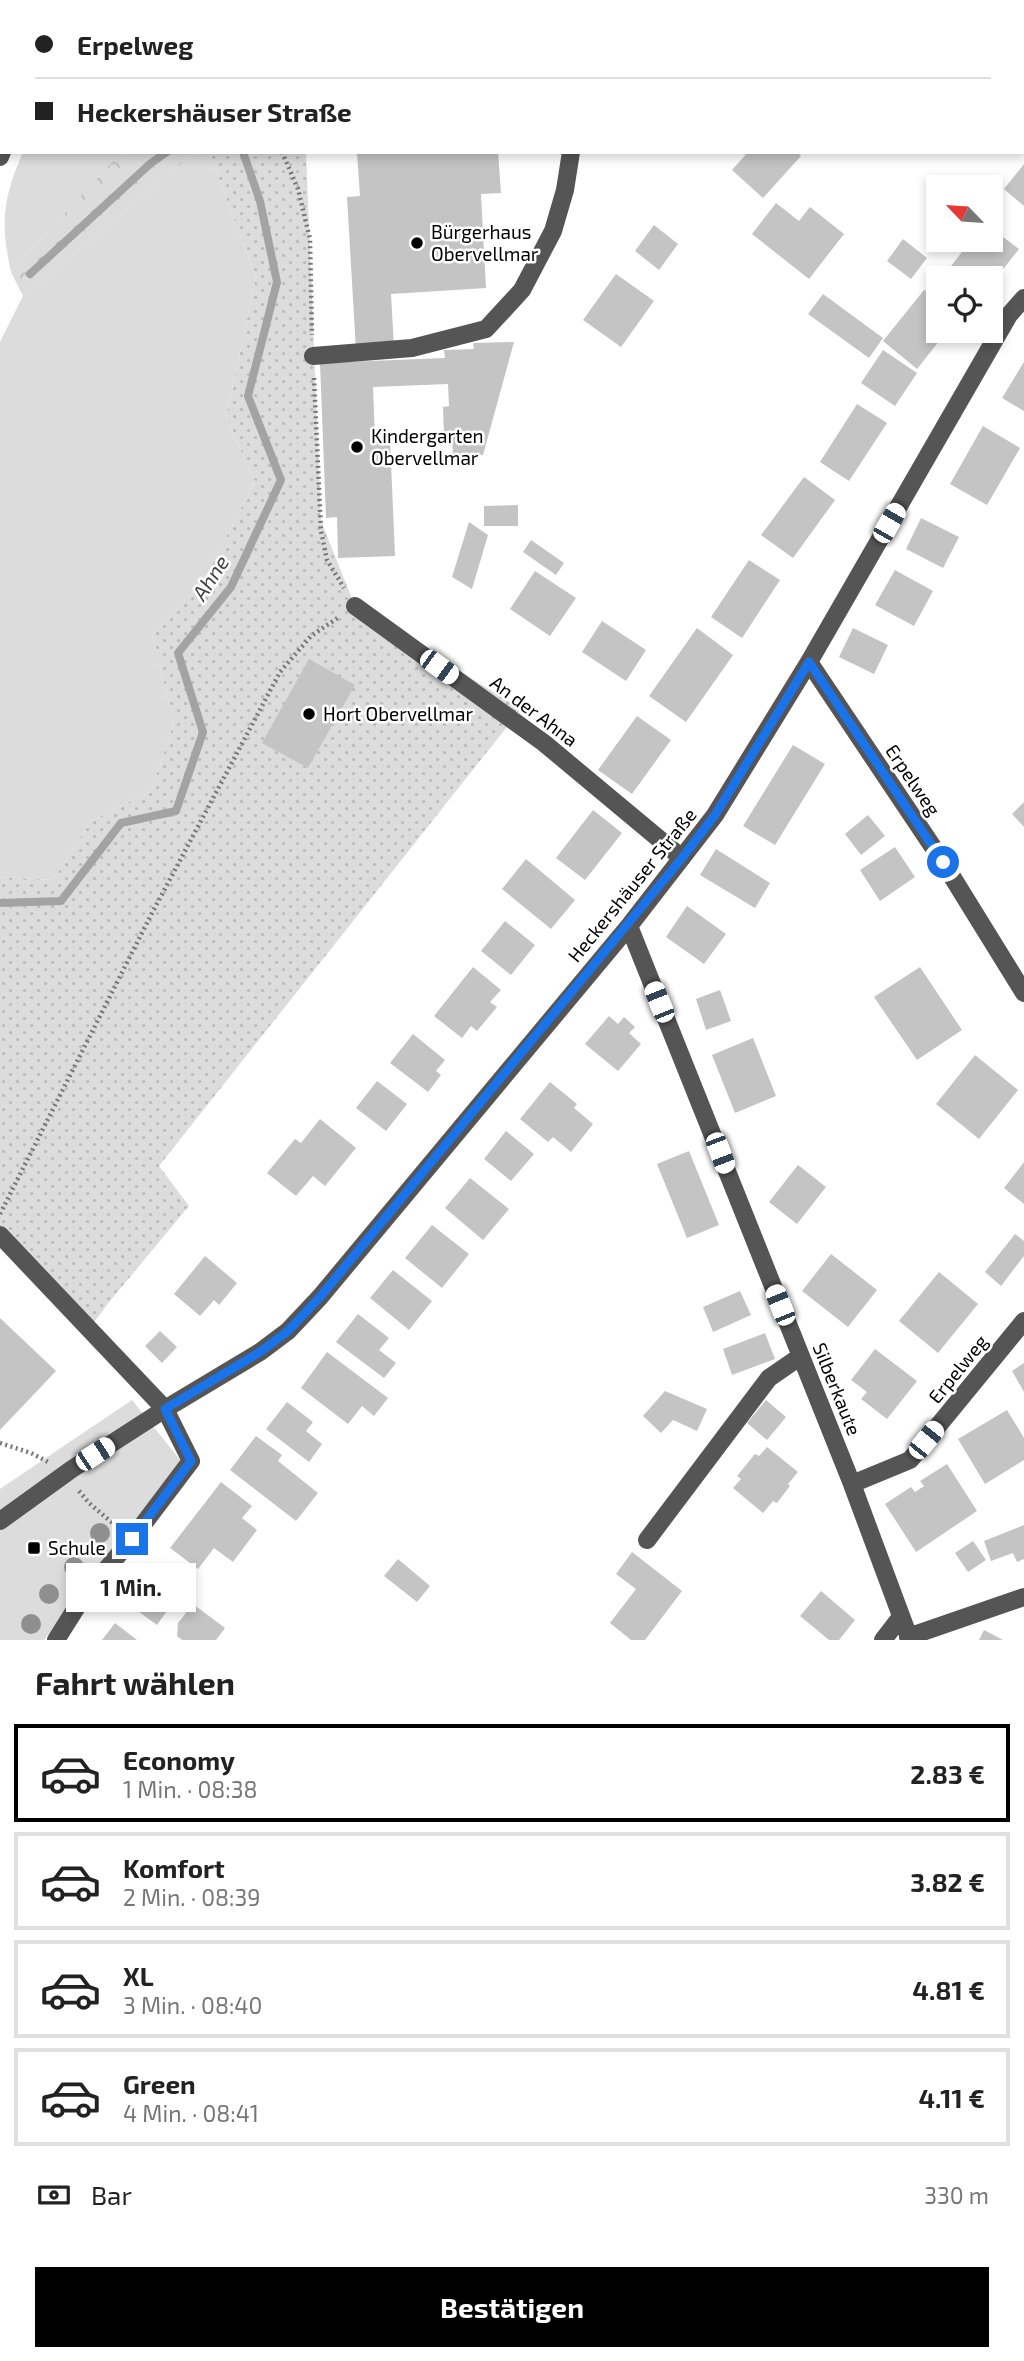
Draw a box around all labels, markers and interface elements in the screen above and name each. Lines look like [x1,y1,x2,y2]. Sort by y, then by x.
text: Erpelweg [77,29,193,60]
text: Heckershäuser Straße [77,96,352,127]
north arrow [926,175,1003,252]
map controls [926,175,1003,343]
place label: Bürgerhaus Obervellmar [431,220,539,265]
marker: Bürgerhaus Obervellmar [409,235,425,251]
button: locate [926,266,1003,343]
place label: Kindergarten Obervellmar [371,424,484,469]
marker: Kindergarten Obervellmar [349,439,365,455]
car [870,500,909,546]
water label: Ahne [185,550,233,605]
car [416,646,463,688]
street label: An der Ahna [486,670,583,751]
place label: Hort Obervellmar [323,702,473,725]
marker: Hort Obervellmar [301,706,317,722]
street label: Erpelweg [881,740,946,820]
street label: Heckershäuser Straße [562,803,701,966]
route start [927,846,959,878]
car [642,979,677,1025]
car [703,1130,738,1176]
car [763,1282,798,1328]
street label: Erpelweg [923,1330,992,1408]
street label: Silberkaute [808,1339,866,1439]
car [905,1417,948,1463]
car [72,1434,119,1474]
route end [116,1523,148,1555]
place label: Schule [48,1536,106,1559]
marker: Schule [26,1540,42,1556]
callout: 1 Min. [67,1564,197,1612]
text: 1 Min. [100,1573,162,1601]
text: Fahrt wählen [35,1663,235,1701]
icon: car [39,1742,102,1805]
text: Economy [123,1744,235,1775]
text: 2.83 € [910,1758,985,1789]
text: 1 Min. · 08:38 [123,1775,257,1803]
icon: car [39,1850,102,1913]
text: Komfort [123,1852,225,1883]
text: 3.82 € [910,1866,985,1897]
text: 2 Min. · 08:39 [123,1883,260,1911]
icon: car [39,1958,102,2021]
text: XL [123,1960,154,1991]
text: 4.81 € [912,1974,985,2005]
text: 3 Min. · 08:40 [123,1991,262,2019]
icon: car [39,2066,102,2129]
text: Green [123,2068,196,2099]
text: 4.11 € [918,2082,985,2113]
text: 4 Min. · 08:41 [123,2099,259,2127]
icon: cash [35,2176,73,2214]
text: Bar [91,2179,132,2210]
text: 330 m [924,2181,989,2209]
button: Bestätigen [35,2267,989,2347]

